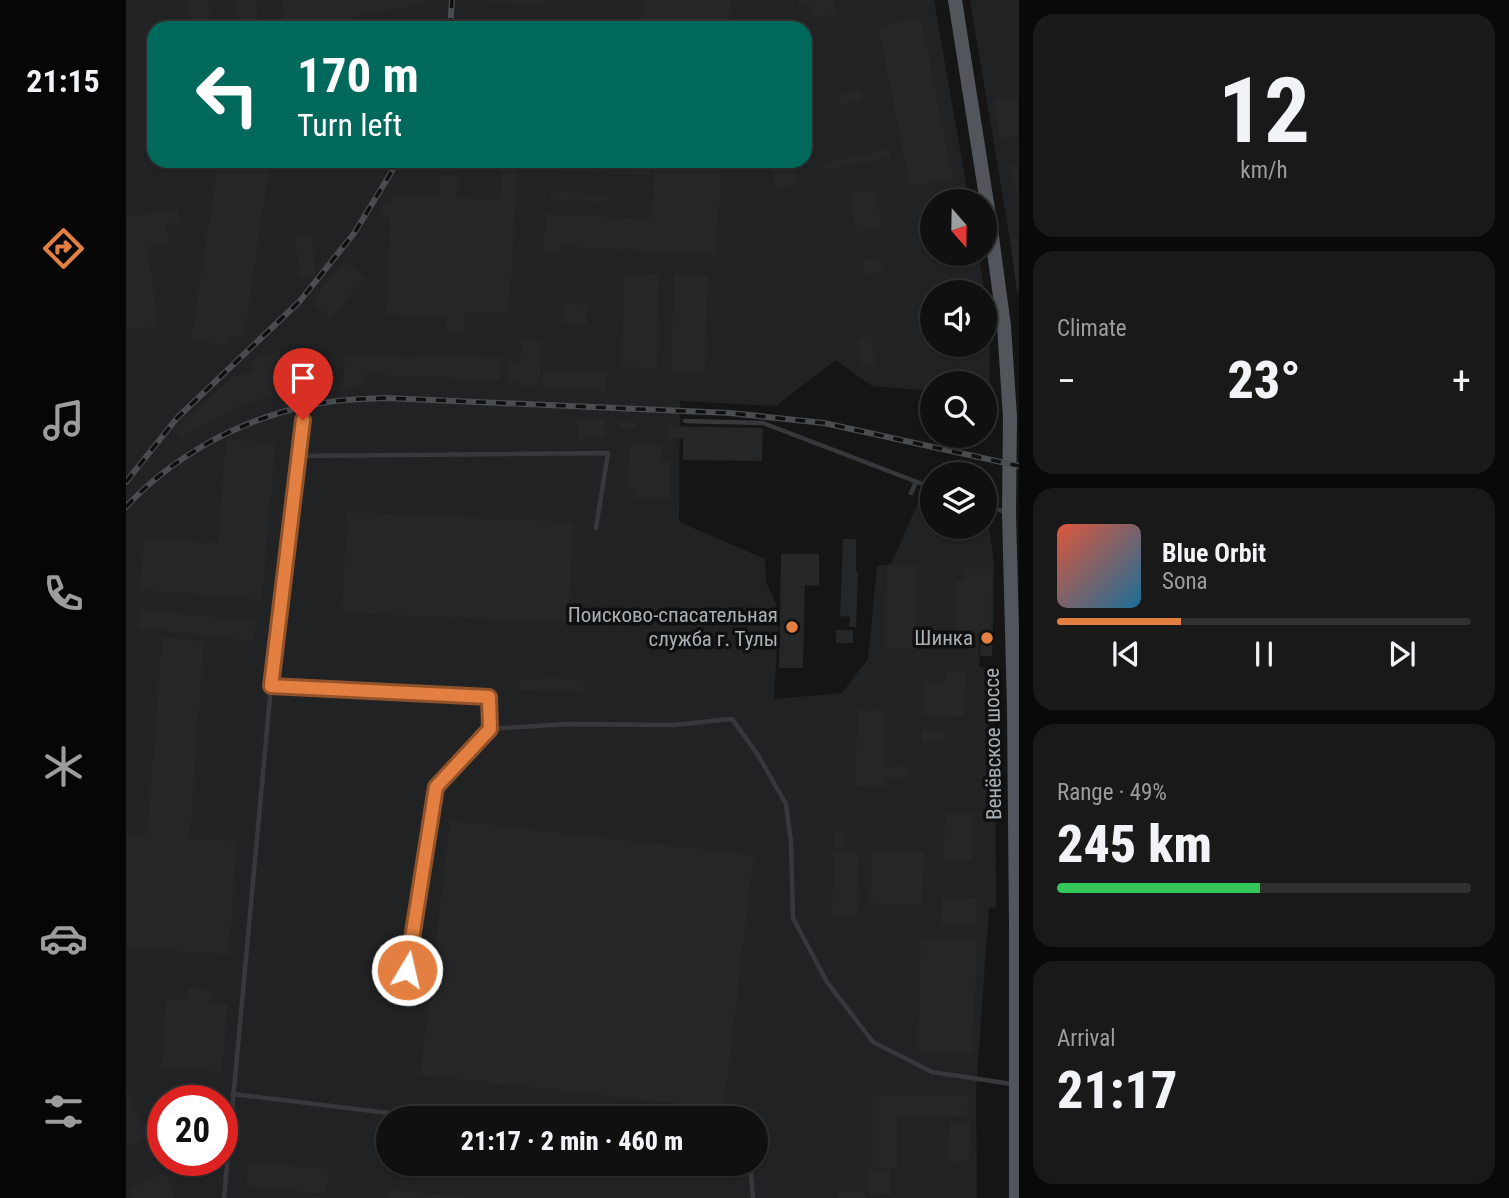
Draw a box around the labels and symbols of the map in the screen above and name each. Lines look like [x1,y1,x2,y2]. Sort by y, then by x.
north arrow [920,189,998,266]
pin [273,348,333,420]
place label: Поисково-спасательная служба г. Тулы [568,603,778,651]
marker: Поисково-спасательная служба г. Тулы [784,619,800,635]
place label: Шинка [914,626,973,650]
marker: Шинка [979,630,995,646]
street label: Венёвское шоссе [980,668,1006,820]
position arrow [370,933,444,1007]
speed limit sign: 20 [147,1085,238,1176]

